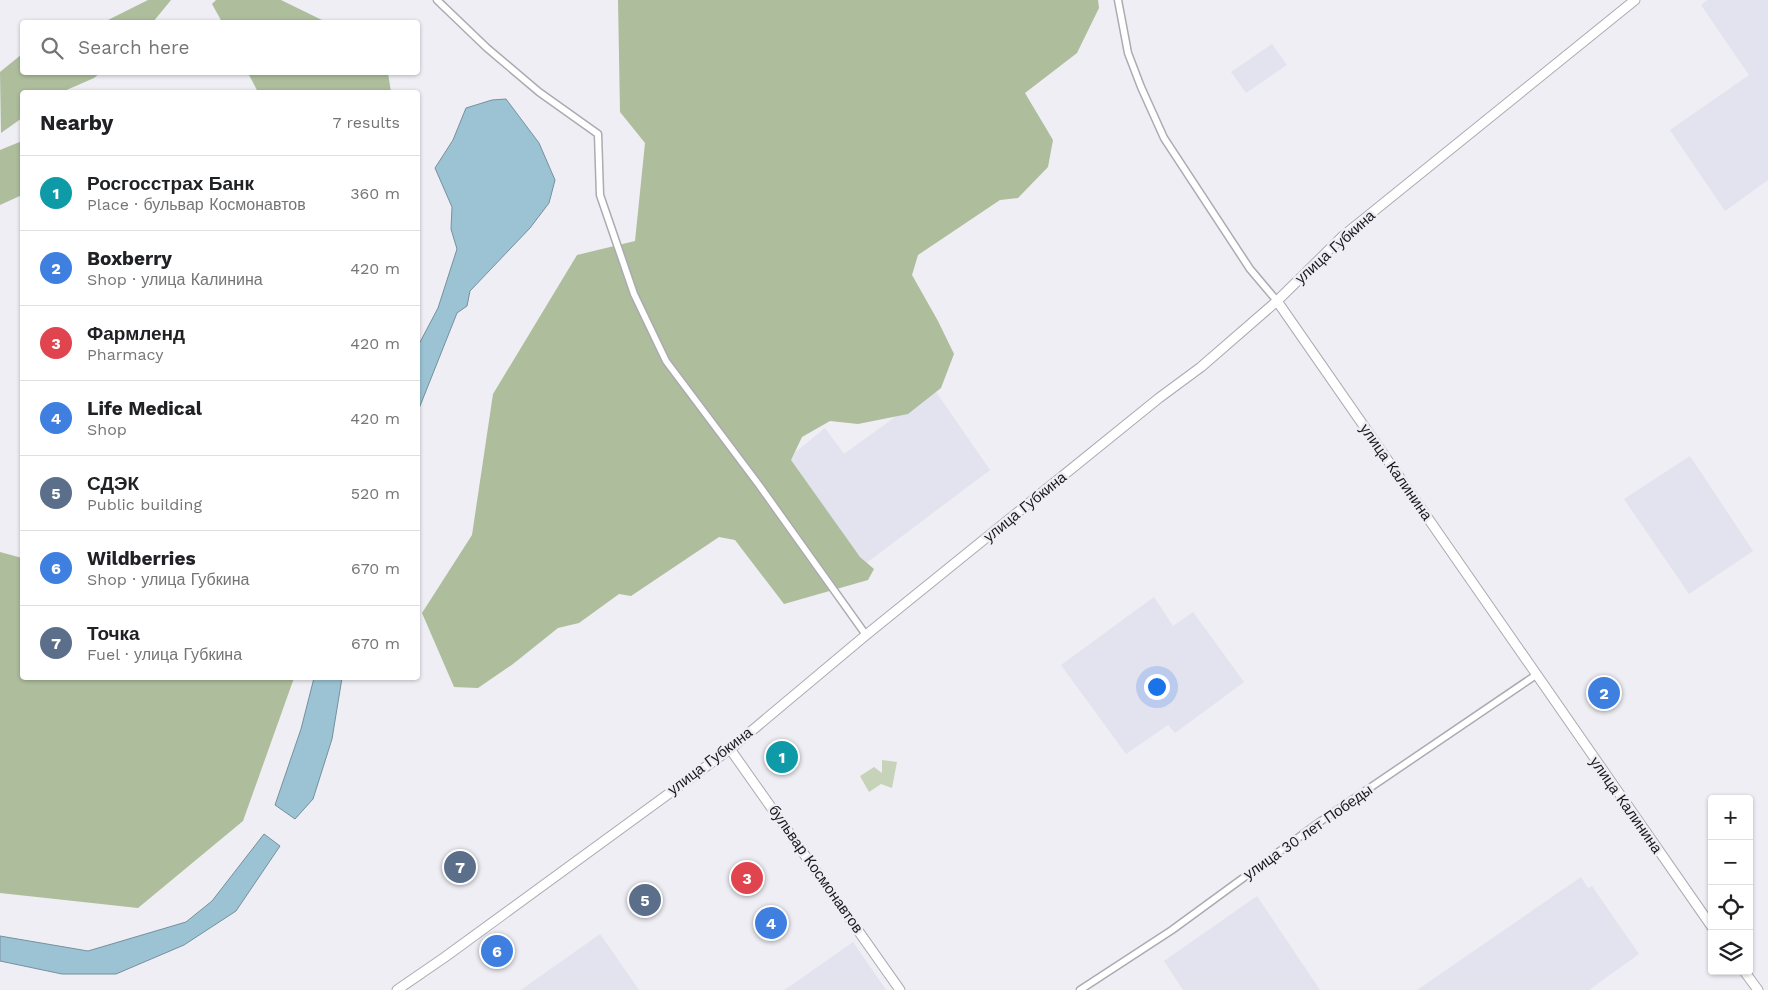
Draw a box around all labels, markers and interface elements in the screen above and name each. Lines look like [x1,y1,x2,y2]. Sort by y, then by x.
search box [20,20,420,75]
icon: search [38,34,66,62]
text: Search here [78,36,189,59]
text: Nearby [40,110,113,135]
text: 7 results [333,113,400,132]
text: Росгосстрах Банк [87,172,254,195]
text: 1 [53,184,59,203]
text: 360 m [350,184,400,203]
text: Place · бульвар Космонавтов [87,195,306,214]
street label: улица Губкина [1291,206,1379,288]
text: Boxberry [87,247,172,270]
text: 2 [51,259,61,278]
text: 420 m [350,259,400,278]
text: Shop · улица Калинина [87,270,263,289]
text: Фармленд [87,322,185,345]
text: 3 [51,334,61,353]
text: 420 m [350,334,400,353]
text: Pharmacy [87,345,163,364]
text: Life Medical [87,397,202,420]
text: 4 [51,409,61,428]
text: 420 m [350,409,400,428]
text: Shop [87,420,127,439]
street label: улица Калинина [1356,420,1436,524]
street label: улица Губкина [980,468,1071,546]
text: СДЭК [87,472,139,495]
text: 5 [51,484,61,503]
text: 520 m [351,484,400,503]
text: Public building [87,495,202,514]
text: Wildberries [87,547,196,570]
text: 6 [51,559,61,578]
text: 670 m [351,559,400,578]
text: Shop · улица Губкина [87,570,249,589]
text: Точка [87,622,140,645]
text: 7 [51,634,61,653]
text: 670 m [351,634,400,653]
text: Fuel · улица Губкина [87,645,242,664]
your location [1144,674,1170,700]
pin: 2 [1588,674,1620,712]
street label: улица Губкина [664,723,756,799]
pin: 1 [766,738,798,776]
street label: улица Калинина [1586,753,1666,857]
street label: улица 30 лет Победы [1240,781,1376,883]
map controls [1708,795,1753,975]
button: + [1708,795,1753,840]
street label: бульвар Космонавтов [765,802,867,936]
button: − [1708,840,1753,885]
pin: 7 [444,848,476,886]
pin: 3 [731,859,763,897]
pin: 5 [629,881,661,919]
button: locate [1708,885,1753,930]
pin: 4 [755,904,787,942]
button: layers [1708,930,1753,975]
pin: 6 [481,932,513,970]

